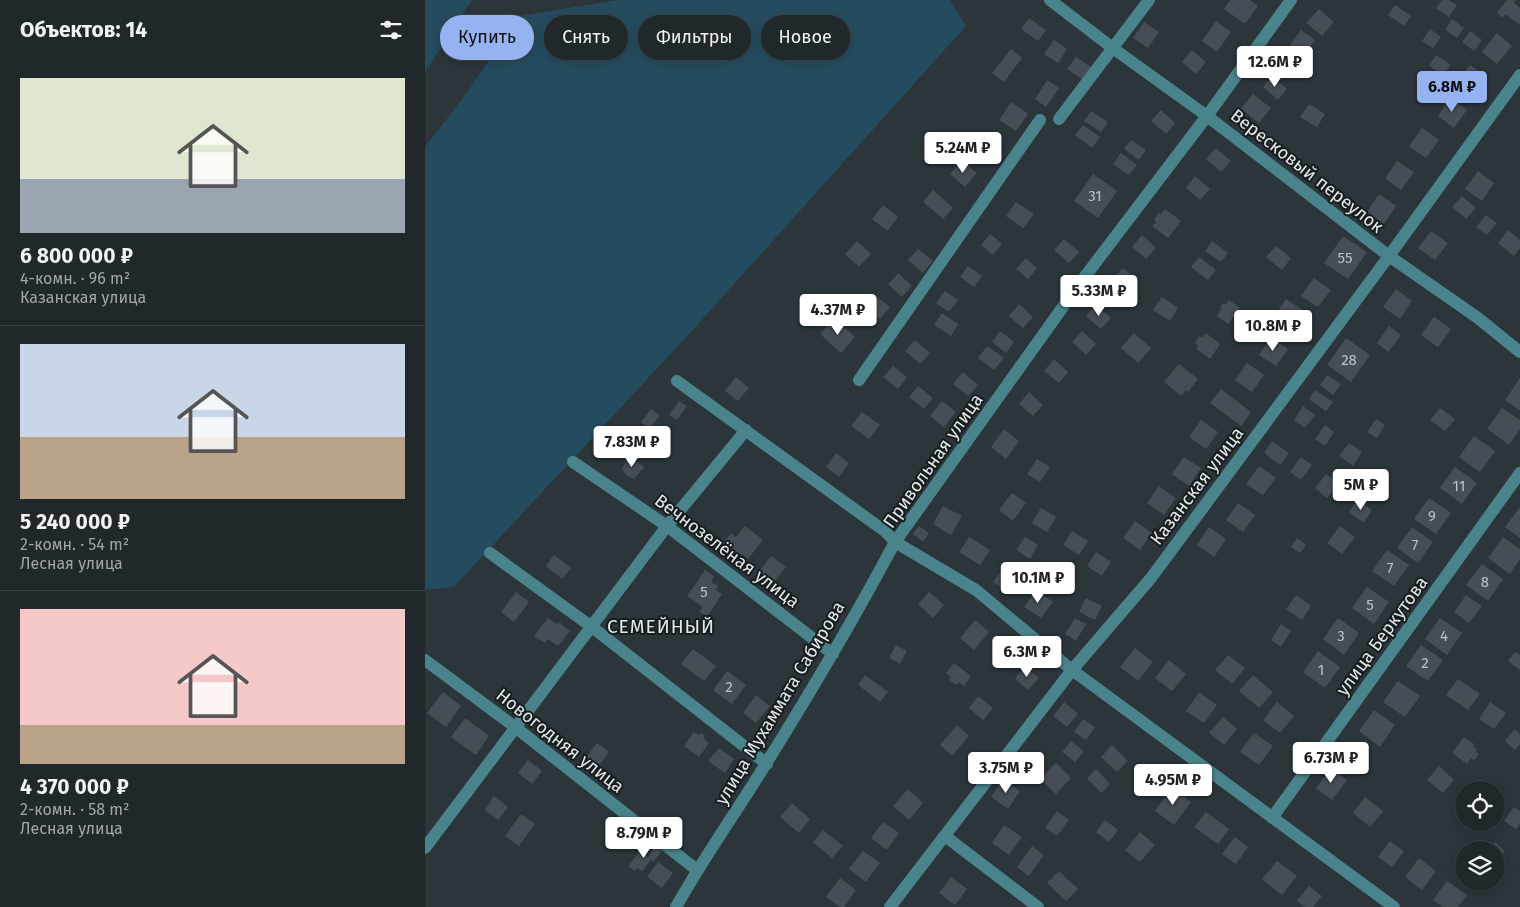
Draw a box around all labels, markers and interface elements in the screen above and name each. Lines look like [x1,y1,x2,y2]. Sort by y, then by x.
chip: Купить [440,15,534,60]
chip: Снять [544,15,628,60]
chip: Фильтры [638,15,751,60]
chip: Новое [761,15,850,60]
icon: filters [377,16,405,44]
text: Объектов: 14 [20,17,147,43]
pin: 12.6M ₽ [1229,46,1321,88]
text: 12.6M ₽ [1248,52,1302,71]
pin: 6.8M ₽ [1411,70,1493,113]
text: 6.8M ₽ [1428,77,1476,96]
street label: Вересковый переулок [1226,104,1388,238]
icon: home [168,111,258,201]
pin: 5.24M ₽ [917,132,1009,174]
text: 5.24M ₽ [935,138,991,157]
house number: 31 [1088,187,1102,205]
text: 6 800 000 ₽ [20,243,133,269]
house number: 55 [1338,249,1352,267]
text: 4-комн. · 96 m² [20,269,130,288]
pin: 5.33M ₽ [1053,274,1145,317]
text: 5.33M ₽ [1071,281,1127,300]
text: Казанская улица [20,288,146,307]
pin: 4.37M ₽ [792,294,884,336]
text: 4.37M ₽ [811,300,865,319]
pin: 10.8M ₽ [1227,310,1319,352]
text: 10.8M ₽ [1245,316,1301,335]
house number: 28 [1341,351,1357,369]
icon: home [168,376,258,466]
street label: Привольная улица [878,390,988,532]
street label: Казанская улица [1146,423,1248,549]
pin: 7.83M ₽ [586,426,678,468]
text: 7.83M ₽ [605,432,659,451]
pin: 5M ₽ [1331,468,1391,511]
text: 5M ₽ [1344,475,1378,494]
house number: 11 [1453,477,1465,495]
street label: Вечнозелёная улица [650,489,804,613]
house number: 9 [1428,507,1436,525]
text: 5 240 000 ₽ [20,509,130,535]
text: 2-комн. · 54 m² [20,535,129,554]
house number: 7 [1412,536,1419,554]
text: Лесная улица [20,554,123,573]
house number: 7 [1387,559,1394,577]
pin: 10.1M ₽ [992,562,1084,604]
text: 10.1M ₽ [1012,568,1064,587]
street label: улица Беркутова [1331,572,1433,700]
house number: 8 [1481,573,1489,591]
house number: 5 [700,583,708,601]
house number: 5 [1366,596,1374,614]
street label: улица Мухаммата Сабирова [710,597,850,809]
district label: СЕМЕЙНЫЙ [607,615,715,638]
house number: 3 [1337,627,1345,645]
house number: 4 [1440,627,1448,645]
pin: 6.3M ₽ [986,636,1068,678]
icon: home [168,641,258,731]
text: 6.3M ₽ [1003,642,1051,661]
house number: 2 [1421,654,1429,672]
house number: 1 [1318,661,1324,679]
house number: 2 [725,678,733,696]
street label: Новогодняя улица [492,684,628,798]
pin: 6.73M ₽ [1285,742,1377,784]
text: 6.73M ₽ [1304,748,1358,767]
pin: 3.75M ₽ [960,752,1052,794]
text: 3.75M ₽ [979,758,1033,777]
pin: 4.95M ₽ [1127,764,1219,806]
text: 4.95M ₽ [1145,770,1201,789]
text: 4 370 000 ₽ [20,774,129,800]
map controls [1455,781,1505,891]
button: locate [1455,781,1505,831]
text: 2-комн. · 58 m² [20,800,129,819]
pin: 8.79M ₽ [598,816,690,859]
text: Лесная улица [20,819,123,838]
text: 8.79M ₽ [616,823,672,842]
button: layers [1455,841,1505,891]

